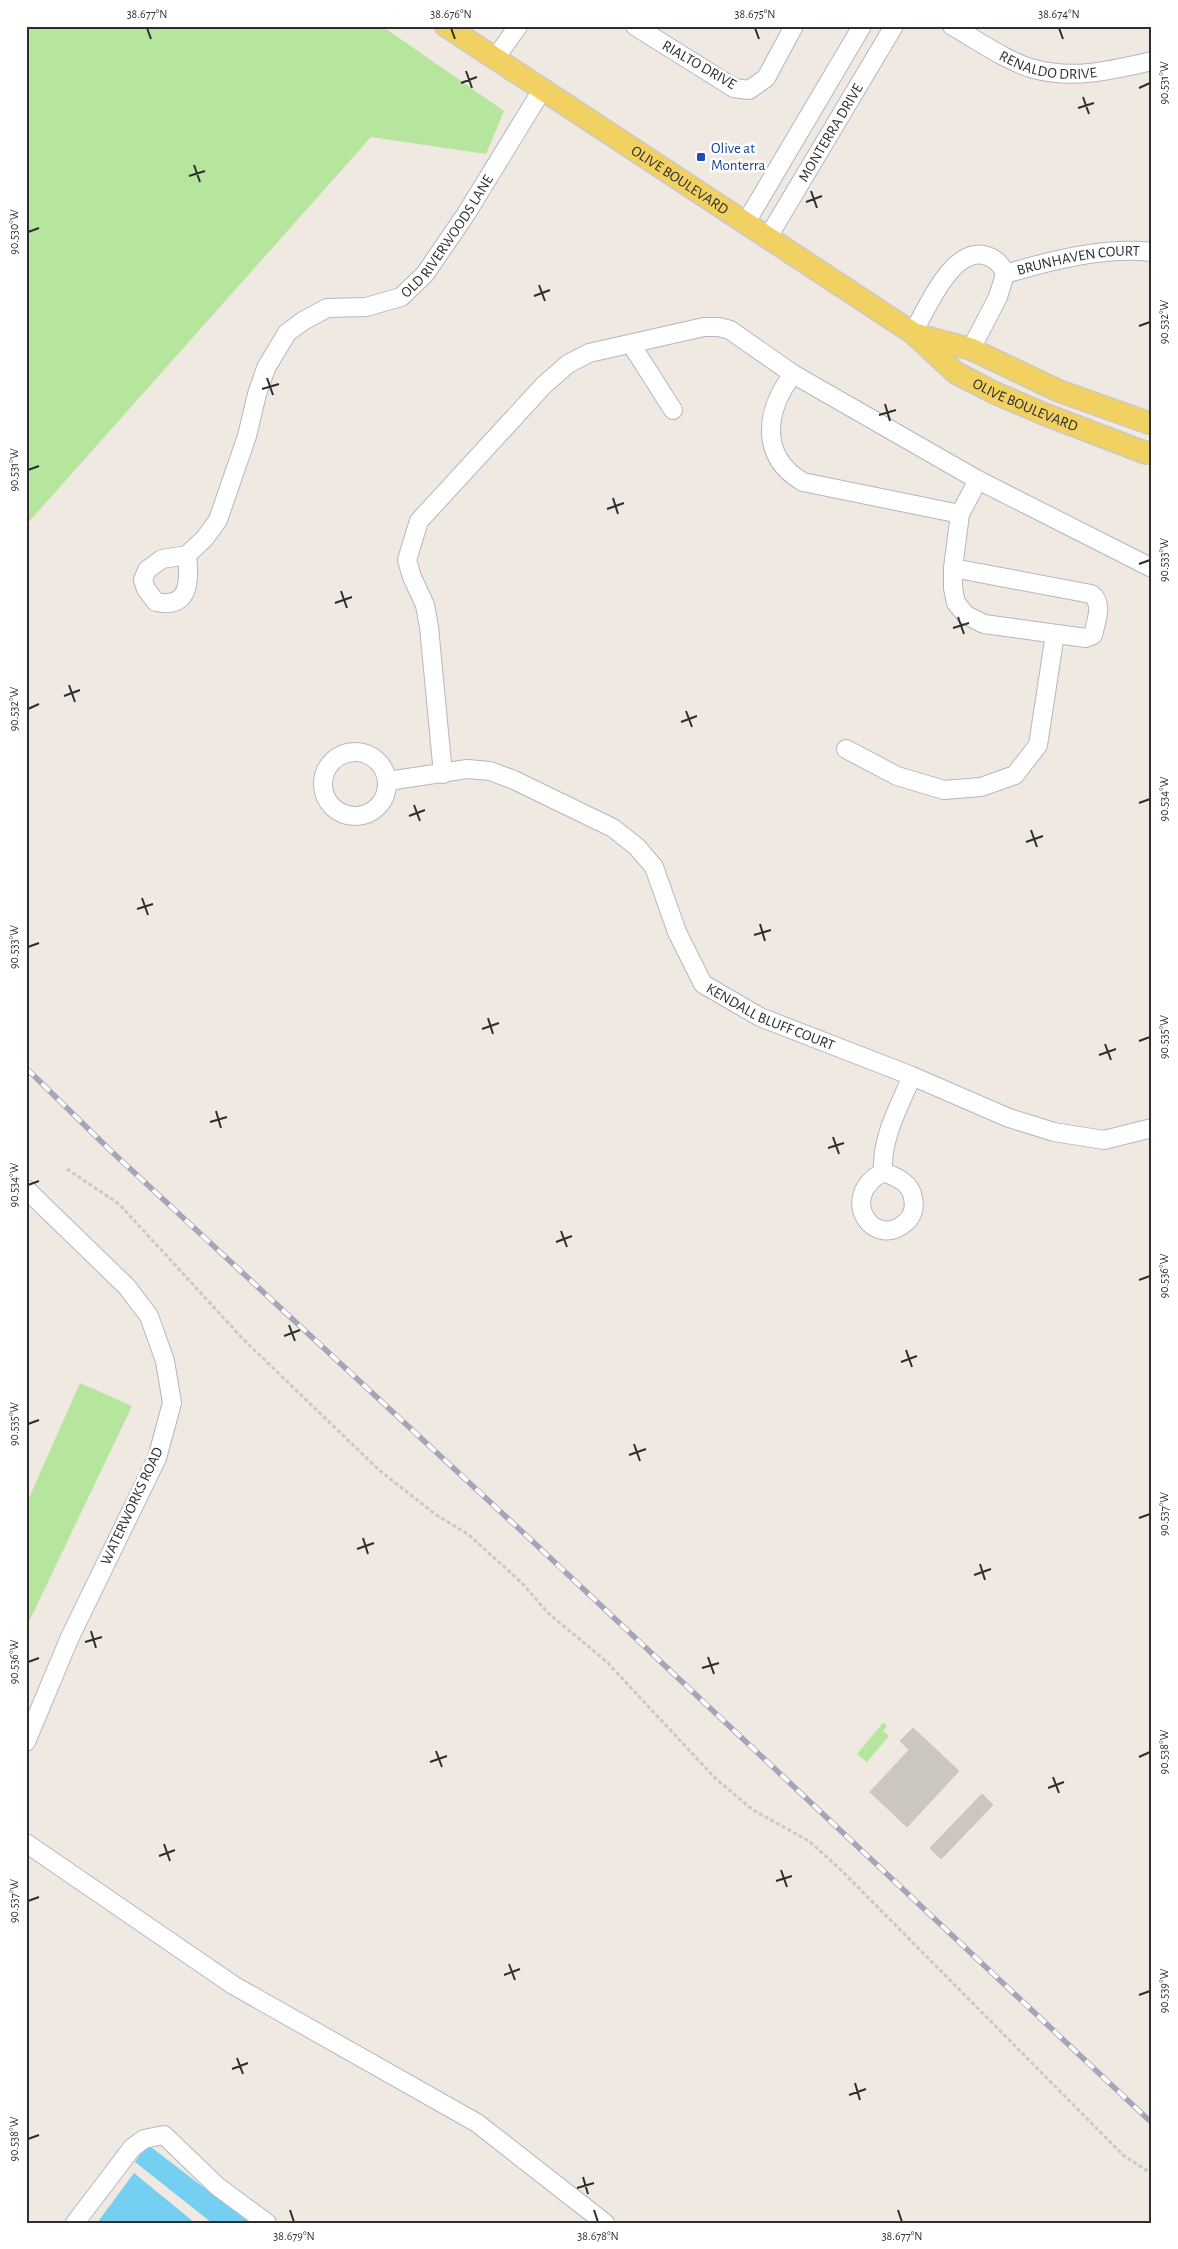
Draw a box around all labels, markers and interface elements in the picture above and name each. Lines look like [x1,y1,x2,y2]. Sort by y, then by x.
text: 38.677°N [127,8,167,20]
text: 38.676°N [430,8,472,20]
text: 38.675°N [735,8,775,20]
text: 38.674°N [1038,8,1080,20]
street label: RIALTO DRIVE [659,38,739,92]
street label: RENALDO DRIVE [997,48,1098,81]
text: 90.531°W [1158,61,1170,105]
street label: MONTERRA DRIVE [796,81,865,184]
place label: Olive at Monterra [711,141,766,173]
street label: OLIVE BOULEVARD [629,142,732,217]
marker: Olive at Monterra [695,151,707,163]
street label: OLD RIVERWOODS LANE [398,172,496,300]
text: 90.530°W [8,209,20,255]
street label: BRUNHAVEN COURT [1015,243,1141,278]
text: 90.532°W [1158,299,1170,344]
street label: OLIVE BOULEVARD [970,375,1080,434]
text: 90.531°W [8,448,20,492]
text: 90.533°W [1158,538,1170,582]
text: 90.532°W [8,686,20,731]
text: 90.534°W [1158,776,1170,821]
text: 90.533°W [8,925,20,969]
street label: KENDALL BLUFF COURT [704,980,837,1053]
text: 90.535°W [1158,1015,1170,1059]
text: 90.534°W [8,1162,20,1207]
text: 90.536°W [1158,1253,1170,1298]
text: 90.535°W [8,1402,20,1446]
street label: WATERWORKS ROAD [98,1445,166,1567]
text: 90.537°W [1158,1492,1170,1536]
text: 90.536°W [8,1639,20,1684]
text: 90.538°W [1158,1729,1170,1774]
text: 90.537°W [8,1879,20,1923]
text: 90.539°W [1158,1968,1170,2013]
text: 90.538°W [8,2116,20,2161]
text: 38.679°N [273,2230,315,2242]
text: 38.678°N [577,2230,619,2242]
text: 38.677°N [882,2230,922,2242]

